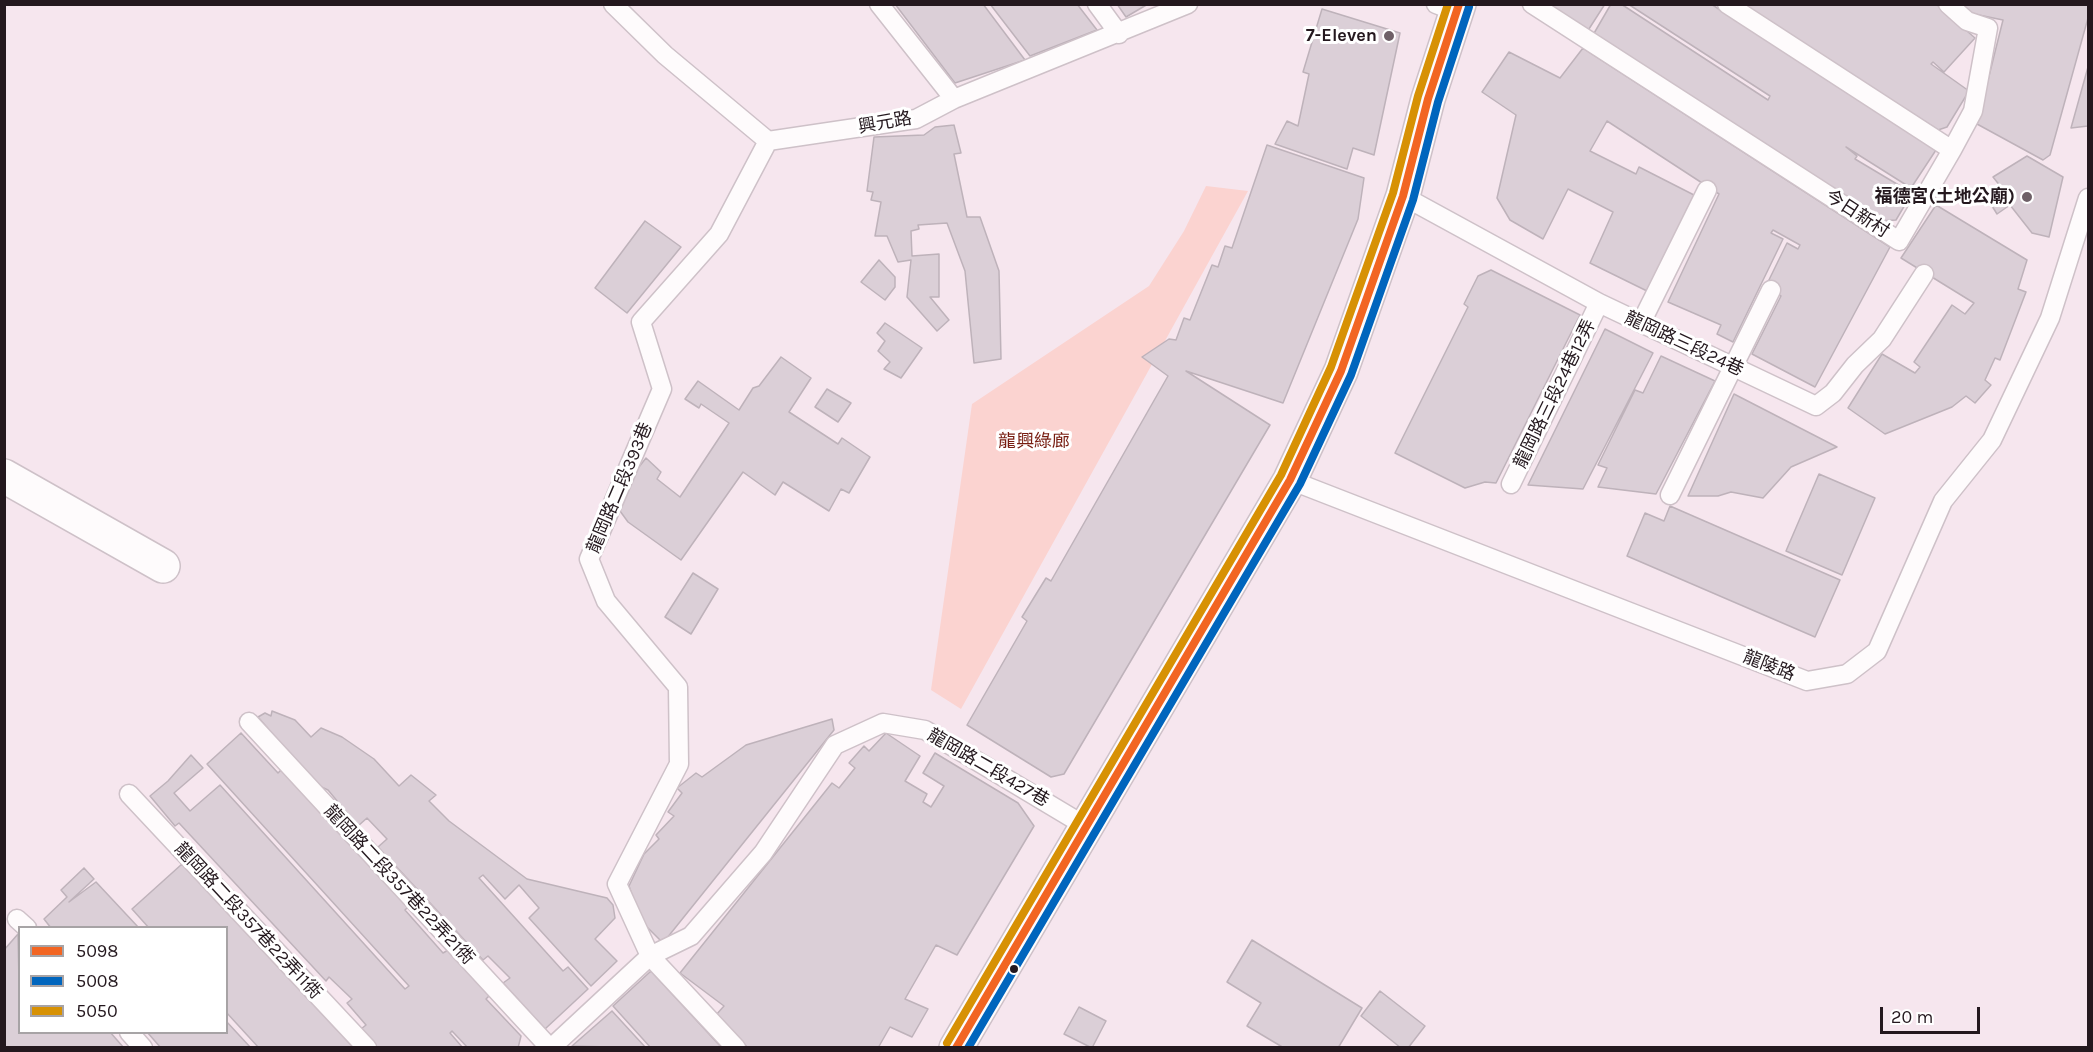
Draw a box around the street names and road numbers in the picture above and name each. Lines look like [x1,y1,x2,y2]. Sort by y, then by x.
street label: 興元路 [857,108,913,138]
street label: 今日新村 [1821,185,1893,243]
street label: 龍岡路三段24巷 [1621,307,1747,381]
street label: 龍岡路三段24巷12弄 [1510,316,1600,472]
street label: 龍岡路二段393巷 [583,419,657,557]
street label: 龍陵路 [1740,646,1798,686]
street label: 龍岡路二段427巷 [923,724,1053,812]
street label: 龍岡路二段357巷22弄21衖 [319,801,479,969]
street label: 龍岡路二段357巷22弄11衖 [170,838,326,1004]

